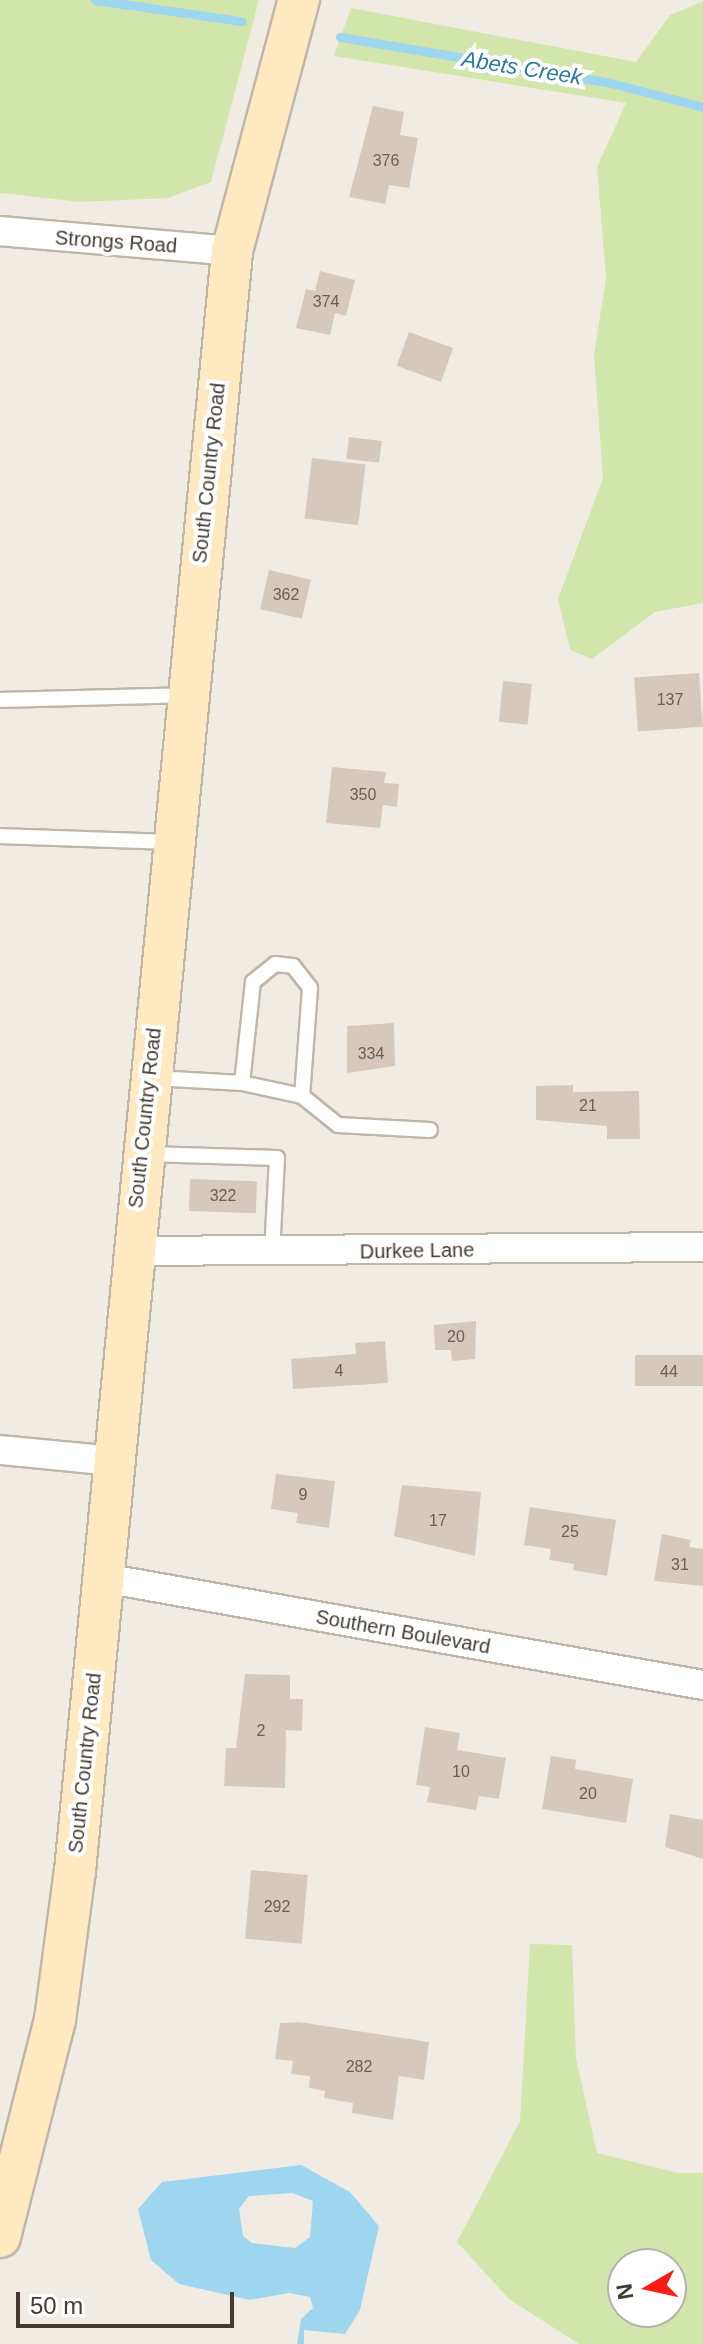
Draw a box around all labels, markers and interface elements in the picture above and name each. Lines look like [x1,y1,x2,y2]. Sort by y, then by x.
water label: Abets Creek [460,45,584,91]
house number: 376 [373,151,399,171]
street label: Strongs Road [54,226,178,258]
house number: 374 [313,292,339,312]
street label: South Country Road [188,382,230,564]
house number: 362 [273,585,299,605]
house number: 137 [657,690,683,710]
house number: 350 [350,785,376,805]
street label: South Country Road [124,1027,166,1209]
house number: 334 [358,1044,384,1064]
house number: 21 [579,1096,597,1116]
house number: 322 [210,1186,236,1206]
street label: Durkee Lane [360,1238,474,1264]
house number: 20 [447,1327,465,1347]
house number: 4 [335,1361,343,1381]
house number: 44 [660,1362,678,1382]
house number: 9 [299,1485,307,1505]
house number: 17 [429,1511,447,1531]
house number: 25 [561,1522,579,1542]
house number: 31 [671,1555,689,1575]
street label: Southern Boulevard [314,1605,492,1659]
street label: South Country Road [64,1672,106,1854]
house number: 2 [257,1721,265,1741]
house number: 10 [452,1762,470,1782]
house number: 20 [579,1784,597,1804]
house number: 292 [264,1897,290,1917]
house number: 282 [346,2057,372,2077]
north arrow [607,2248,687,2328]
scale bar [20,2276,238,2326]
text: N [611,2282,638,2301]
text: 50 m [30,2292,83,2319]

